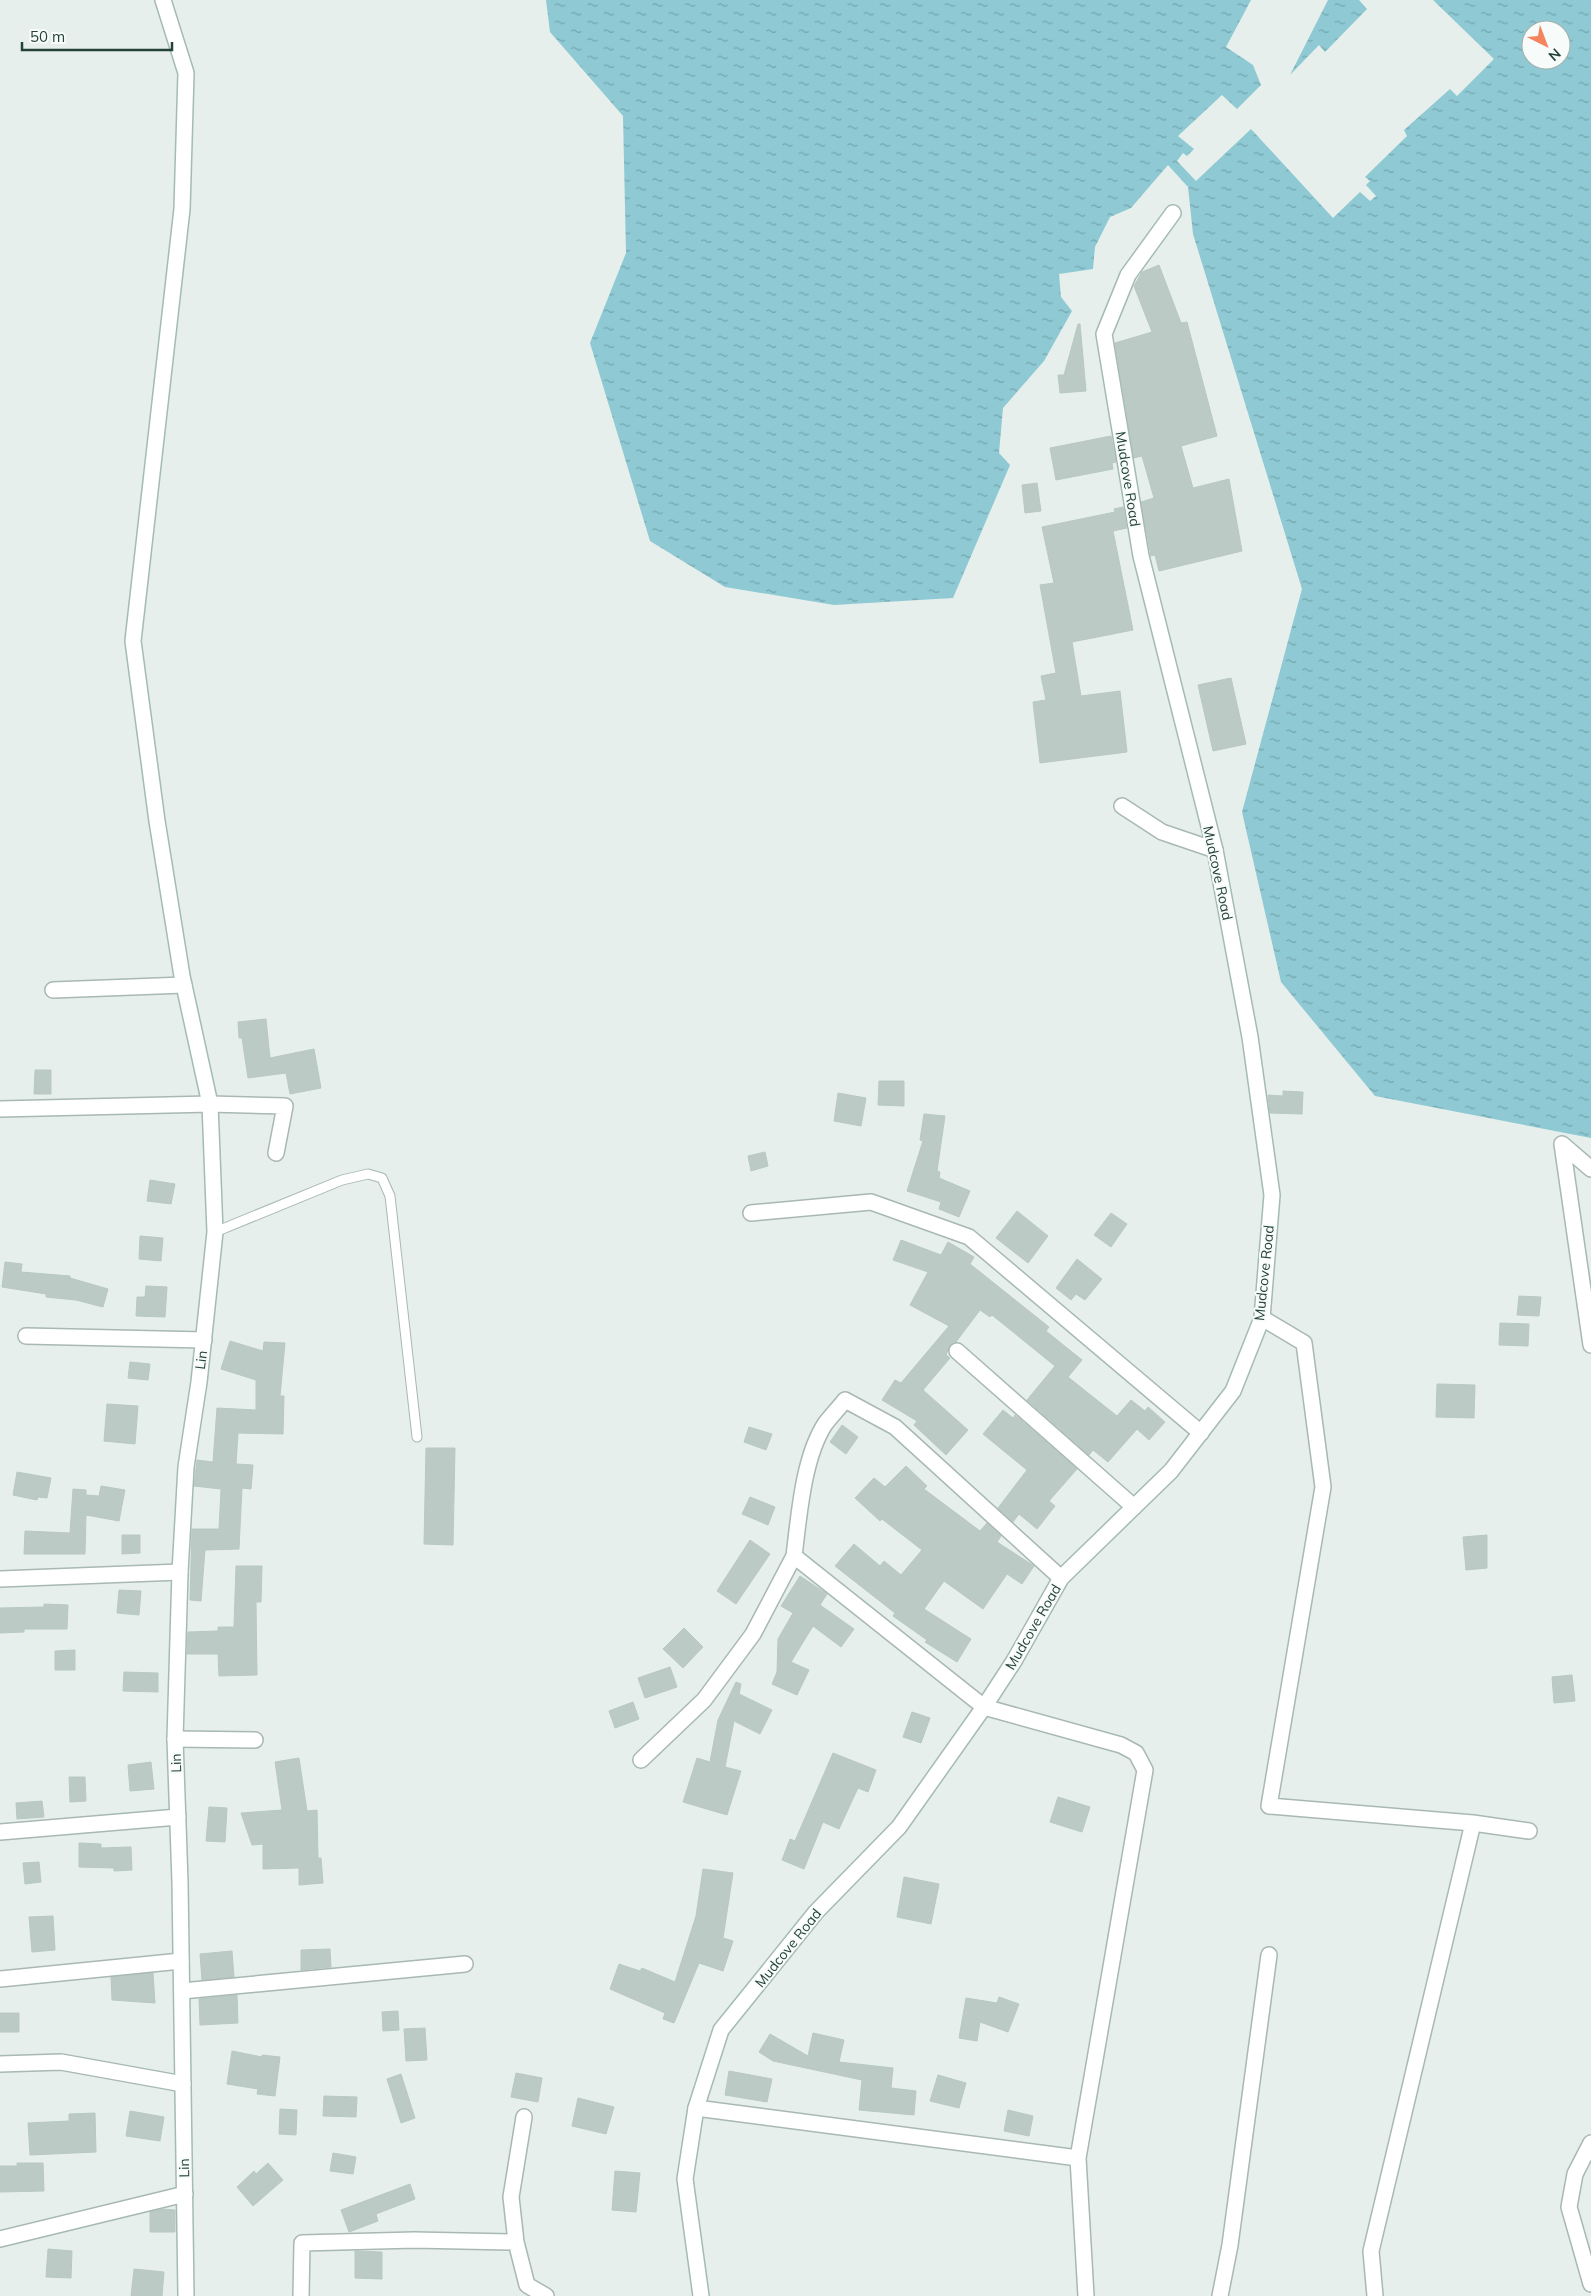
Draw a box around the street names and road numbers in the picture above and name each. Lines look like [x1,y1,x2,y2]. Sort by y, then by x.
street label: Mudcove Road [1112,430,1144,528]
street label: Mudcove Road [1199,824,1237,922]
street label: Mudcove Road [1250,1224,1278,1322]
street label: Lin [191,1349,211,1371]
street label: Mudcove Road [1001,1581,1065,1673]
street label: Lin [167,1753,185,1773]
street label: Mudcove Road [751,1905,825,1991]
street label: Lin [175,2158,193,2178]

